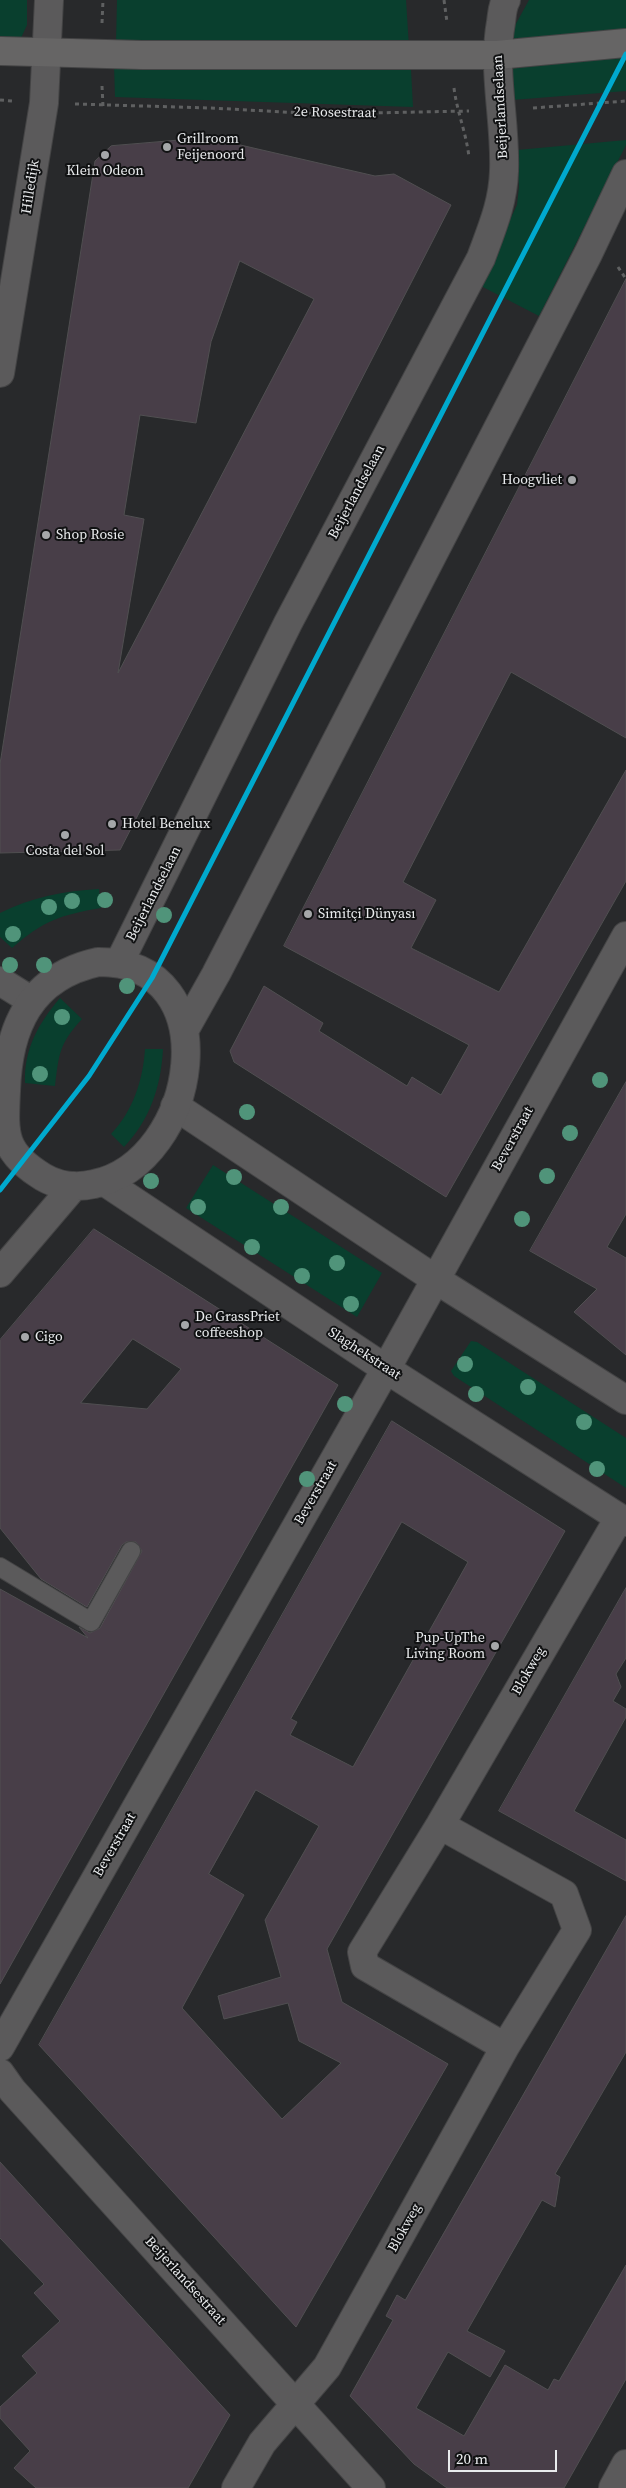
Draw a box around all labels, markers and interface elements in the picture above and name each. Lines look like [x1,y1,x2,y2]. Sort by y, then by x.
street label: Beijerlandselaan [490,55,512,159]
street label: 2e Rosestraat [294,104,376,122]
place label: Grillroom Feijenoord [177,131,244,164]
marker: Grillroom Feijenoord [161,141,173,153]
marker: Klein Odeon [99,149,111,161]
street label: Hilledijk [18,159,44,215]
place label: Klein Odeon [66,163,144,179]
street label: Beijerlandselaan [325,442,389,542]
place label: Hoogvliet [502,472,562,488]
marker: Hoogvliet [566,474,578,486]
place label: Shop Rosie [56,527,124,543]
marker: Shop Rosie [40,529,52,541]
place label: Hotel Benelux [122,816,210,832]
marker: Hotel Benelux [106,818,118,830]
marker: Costa del Sol [59,829,71,841]
place label: Costa del Sol [26,843,104,859]
street label: Beijerlandselaan [123,844,185,944]
place label: Simitçi Dünyası [318,906,415,922]
marker: Simitçi Dünyası [302,908,314,920]
street label: Beverstraat [489,1104,537,1174]
place label: De GrassPriet coffeeshop [195,1309,280,1341]
marker: De GrassPriet coffeeshop [179,1319,191,1331]
street label: Slaghekstraat [325,1324,403,1384]
place label: Cigo [35,1329,63,1345]
marker: Cigo [19,1331,31,1343]
street label: Beverstraat [291,1458,341,1528]
place label: Pup-UpThe Living Room [405,1630,485,1662]
marker: Pup-UpThe Living Room [489,1640,501,1652]
street label: Blokweg [509,1644,549,1698]
street label: Beverstraat [90,1810,140,1880]
street label: Blokweg [385,2201,425,2255]
street label: Beijerlandsestraat [141,2233,229,2329]
scale bar [451,2440,560,2472]
text: 20 m [456,2448,488,2469]

